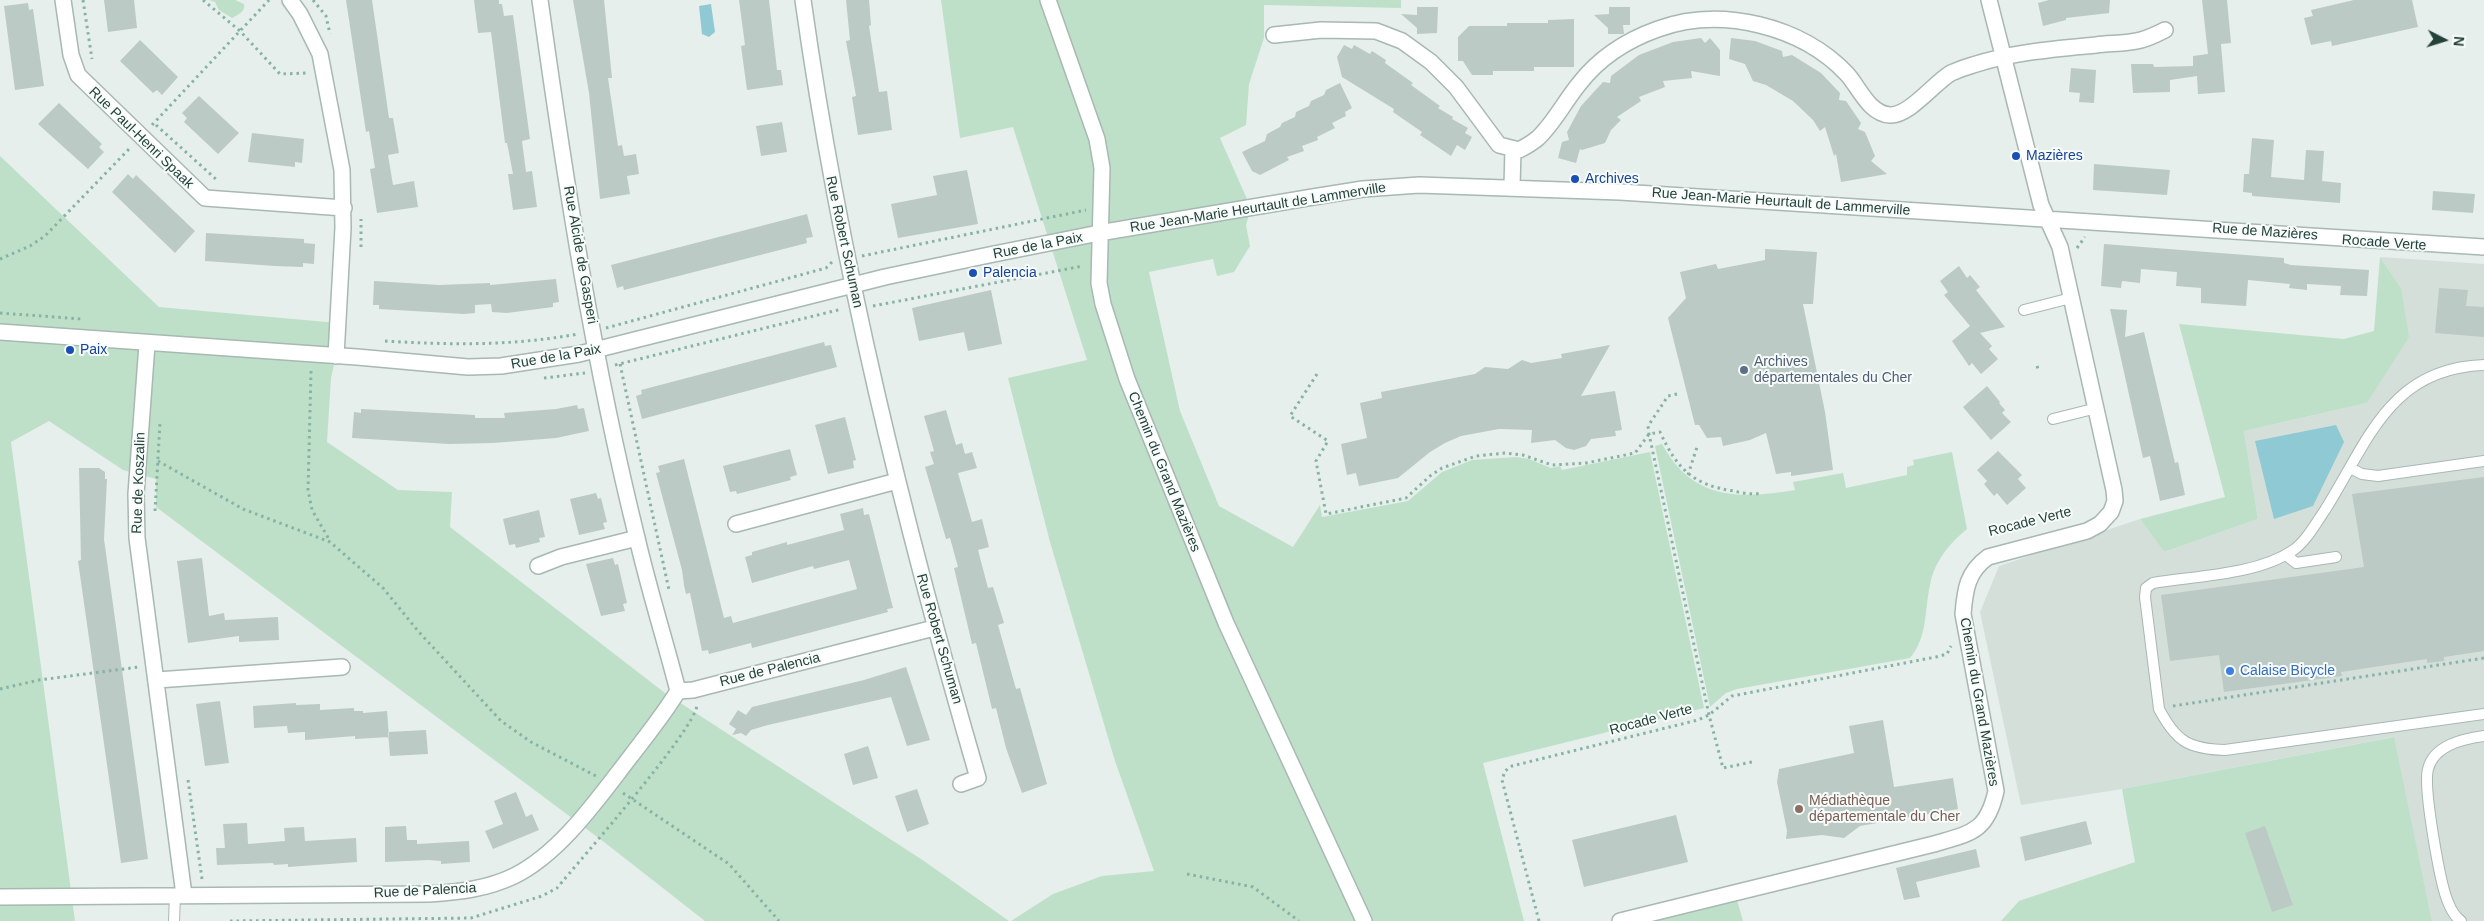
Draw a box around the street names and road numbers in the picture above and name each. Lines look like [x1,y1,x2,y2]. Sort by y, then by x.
street label: Rue Paul-Henri Spaak [85,84,197,192]
street label: Rue Robert Schuman [822,174,866,310]
street label: Rue Jean-Marie Heurtault de Lammerville [1129,179,1387,237]
street label: Rue Alcide de Gasperi [560,185,600,325]
street label: Rue Jean-Marie Heurtault de Lammerville [1651,185,1911,219]
street label: Rue de Mazières [2212,220,2318,244]
street label: Rue de la Paix [992,229,1084,263]
street label: Rocade Verte [2341,232,2427,254]
street label: Rue de la Paix [510,341,602,373]
street label: Chemin du Grand Mazières [1124,389,1204,555]
street label: Rue de Koszalin [129,432,149,534]
street label: Rocade Verte [1987,504,2073,540]
street label: Rue Robert Schuman [912,572,966,706]
street label: Chemin du Grand Mazières [1956,616,2002,788]
street label: Rue de Palencia [718,649,822,691]
street label: Rocade Verte [1608,701,1694,739]
street label: Rue de Palencia [373,880,477,902]

